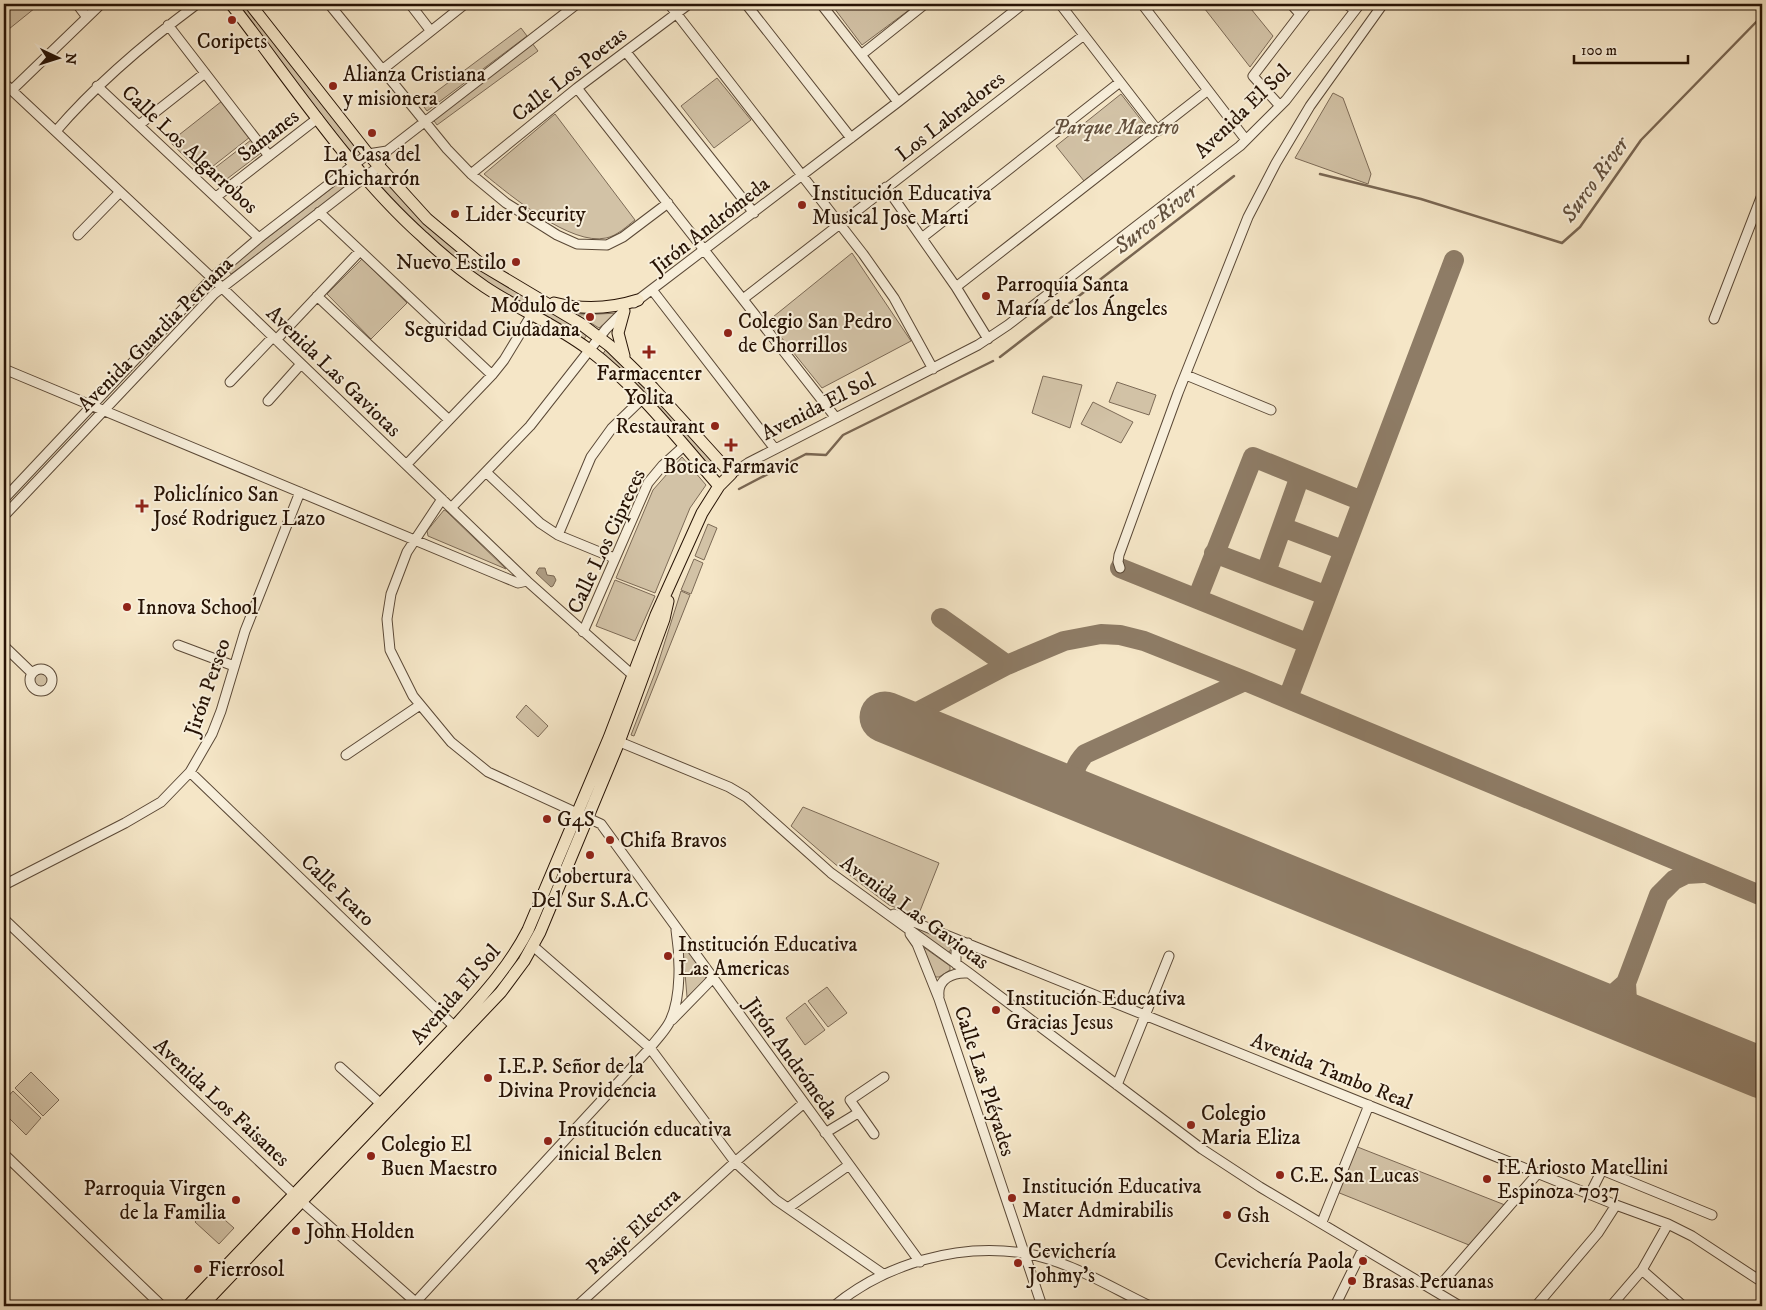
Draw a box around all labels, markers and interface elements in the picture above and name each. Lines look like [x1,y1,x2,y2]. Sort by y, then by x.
marker: Coripets [226,14,238,26]
street label: Calle Los Poetas [507,22,632,128]
place label: Coripets [197,29,267,55]
north arrow [32,32,82,82]
scale bar [1574,32,1687,64]
text: 100 m [1581,41,1617,60]
text: N [61,52,79,66]
street label: Avenida El Sol [1189,59,1297,164]
place label: Alianza Cristiana y misionera [343,62,486,112]
street label: Los Labradores [891,66,1010,168]
street label: Calle Los Algarrobos [116,80,263,220]
marker: Alianza Cristiana y misionera [327,80,339,92]
street label: Samanes [233,104,305,168]
park label: Parque Maestro [1053,115,1179,142]
marker: La Casa del Chicharrón [366,127,378,139]
water label: Surco River [1555,130,1636,228]
place label: La Casa del Chicharrón [323,142,421,192]
street label: Jirón Andrómeda [645,171,775,281]
water label: Surco River [1108,177,1205,261]
place label: Institución Educativa Musical Jose Marti [812,181,992,231]
marker: Institución Educativa Musical Jose Marti [796,199,808,211]
place label: Lider Security [465,202,587,228]
marker: Lider Security [449,208,461,220]
place label: Nuevo Estilo [396,250,506,276]
street label: Avenida Guardia Peruana [73,251,239,418]
marker: Nuevo Estilo [510,256,522,268]
place label: Parroquia Santa María de los Ángeles [996,272,1168,322]
marker: Parroquia Santa María de los Ángeles [980,290,992,302]
place label: Módulo de Seguridad Ciudadana [404,293,580,343]
street label: Avenida Las Gaviotas [260,301,406,443]
place label: Colegio San Pedro de Chorrillos [738,309,892,359]
marker: Módulo de Seguridad Ciudadana [584,311,596,323]
marker: Colegio San Pedro de Chorrillos [722,327,734,339]
marker: Farmacenter Yolita [643,346,655,358]
place label: Farmacenter Yolita [596,361,702,411]
street label: Avenida El Sol [757,367,880,447]
place label: Restaurant [615,414,705,440]
marker: Restaurant [709,420,721,432]
marker: Botica Farmavic [725,439,737,451]
place label: Botica Farmavic [663,454,799,480]
street label: Calle Los Cipreces [562,465,652,618]
place label: Policlínico San José Rodriguez Lazo [151,482,325,532]
marker: Policlínico San José Rodriguez Lazo [135,499,149,513]
place label: Innova School [137,595,259,621]
marker: Innova School [121,601,133,613]
street label: Jirón Perseo [179,635,237,741]
place label: G4S [557,807,595,833]
marker: G4S [541,813,553,825]
place label: Chifa Bravos [620,828,727,854]
marker: Chifa Bravos [604,834,616,846]
street label: Calle Icaro [295,849,380,932]
marker: Cobertura Del Sur S.A.C [584,849,596,861]
street label: Avenida Las Gaviotas [835,850,994,976]
place label: Cobertura Del Sur S.A.C [531,864,649,914]
place label: Institución Educativa Las Americas [678,932,858,982]
street label: Avenida El Sol [405,939,507,1050]
marker: Institución Educativa Las Americas [662,950,674,962]
place label: Institución Educativa Gracias Jesus [1006,986,1186,1036]
street label: Jirón Andrómeda [737,991,844,1124]
street label: Calle Las Pléyades [948,1003,1021,1160]
marker: Institución Educativa Gracias Jesus [990,1004,1002,1016]
street label: Avenida Tambo Real [1247,1028,1417,1116]
street label: Avenida Los Faisanes [148,1033,295,1173]
place label: I.E.P. Señor de la Divina Providencia [498,1054,657,1104]
marker: I.E.P. Señor de la Divina Providencia [482,1072,494,1084]
place label: Colegio Maria Eliza [1201,1101,1300,1151]
place label: Institución educativa inicial Belen [558,1117,731,1167]
marker: Colegio Maria Eliza [1185,1119,1197,1131]
place label: Colegio El Buen Maestro [381,1132,497,1182]
marker: Institución educativa inicial Belen [542,1135,554,1147]
marker: Colegio El Buen Maestro [365,1150,377,1162]
place label: IE Ariosto Matellini Espinoza 7037 [1497,1155,1668,1205]
place label: C.E. San Lucas [1290,1163,1419,1189]
marker: C.E. San Lucas [1274,1169,1286,1181]
marker: IE Ariosto Matellini Espinoza 7037 [1481,1173,1493,1185]
place label: Institución Educativa Mater Admirabilis [1022,1174,1202,1224]
place label: Parroquia Virgen de la Familia [83,1176,226,1226]
street label: Pasaje Electra [581,1183,686,1281]
marker: Institución Educativa Mater Admirabilis [1006,1192,1018,1204]
marker: Parroquia Virgen de la Familia [230,1194,242,1206]
place label: Gsh [1237,1203,1270,1229]
marker: Gsh [1221,1209,1233,1221]
place label: John Holden [304,1219,414,1245]
marker: John Holden [290,1225,302,1237]
place label: Cevichería Johmy's [1026,1239,1116,1289]
place label: Cevichería Paola [1214,1249,1353,1275]
marker: Cevichería Paola [1357,1255,1369,1267]
place label: Fierrosol [208,1257,285,1283]
marker: Cevichería Johmy's [1012,1257,1024,1269]
marker: Fierrosol [192,1263,204,1275]
place label: Brasas Peruanas [1362,1269,1494,1295]
marker: Brasas Peruanas [1346,1275,1358,1287]

